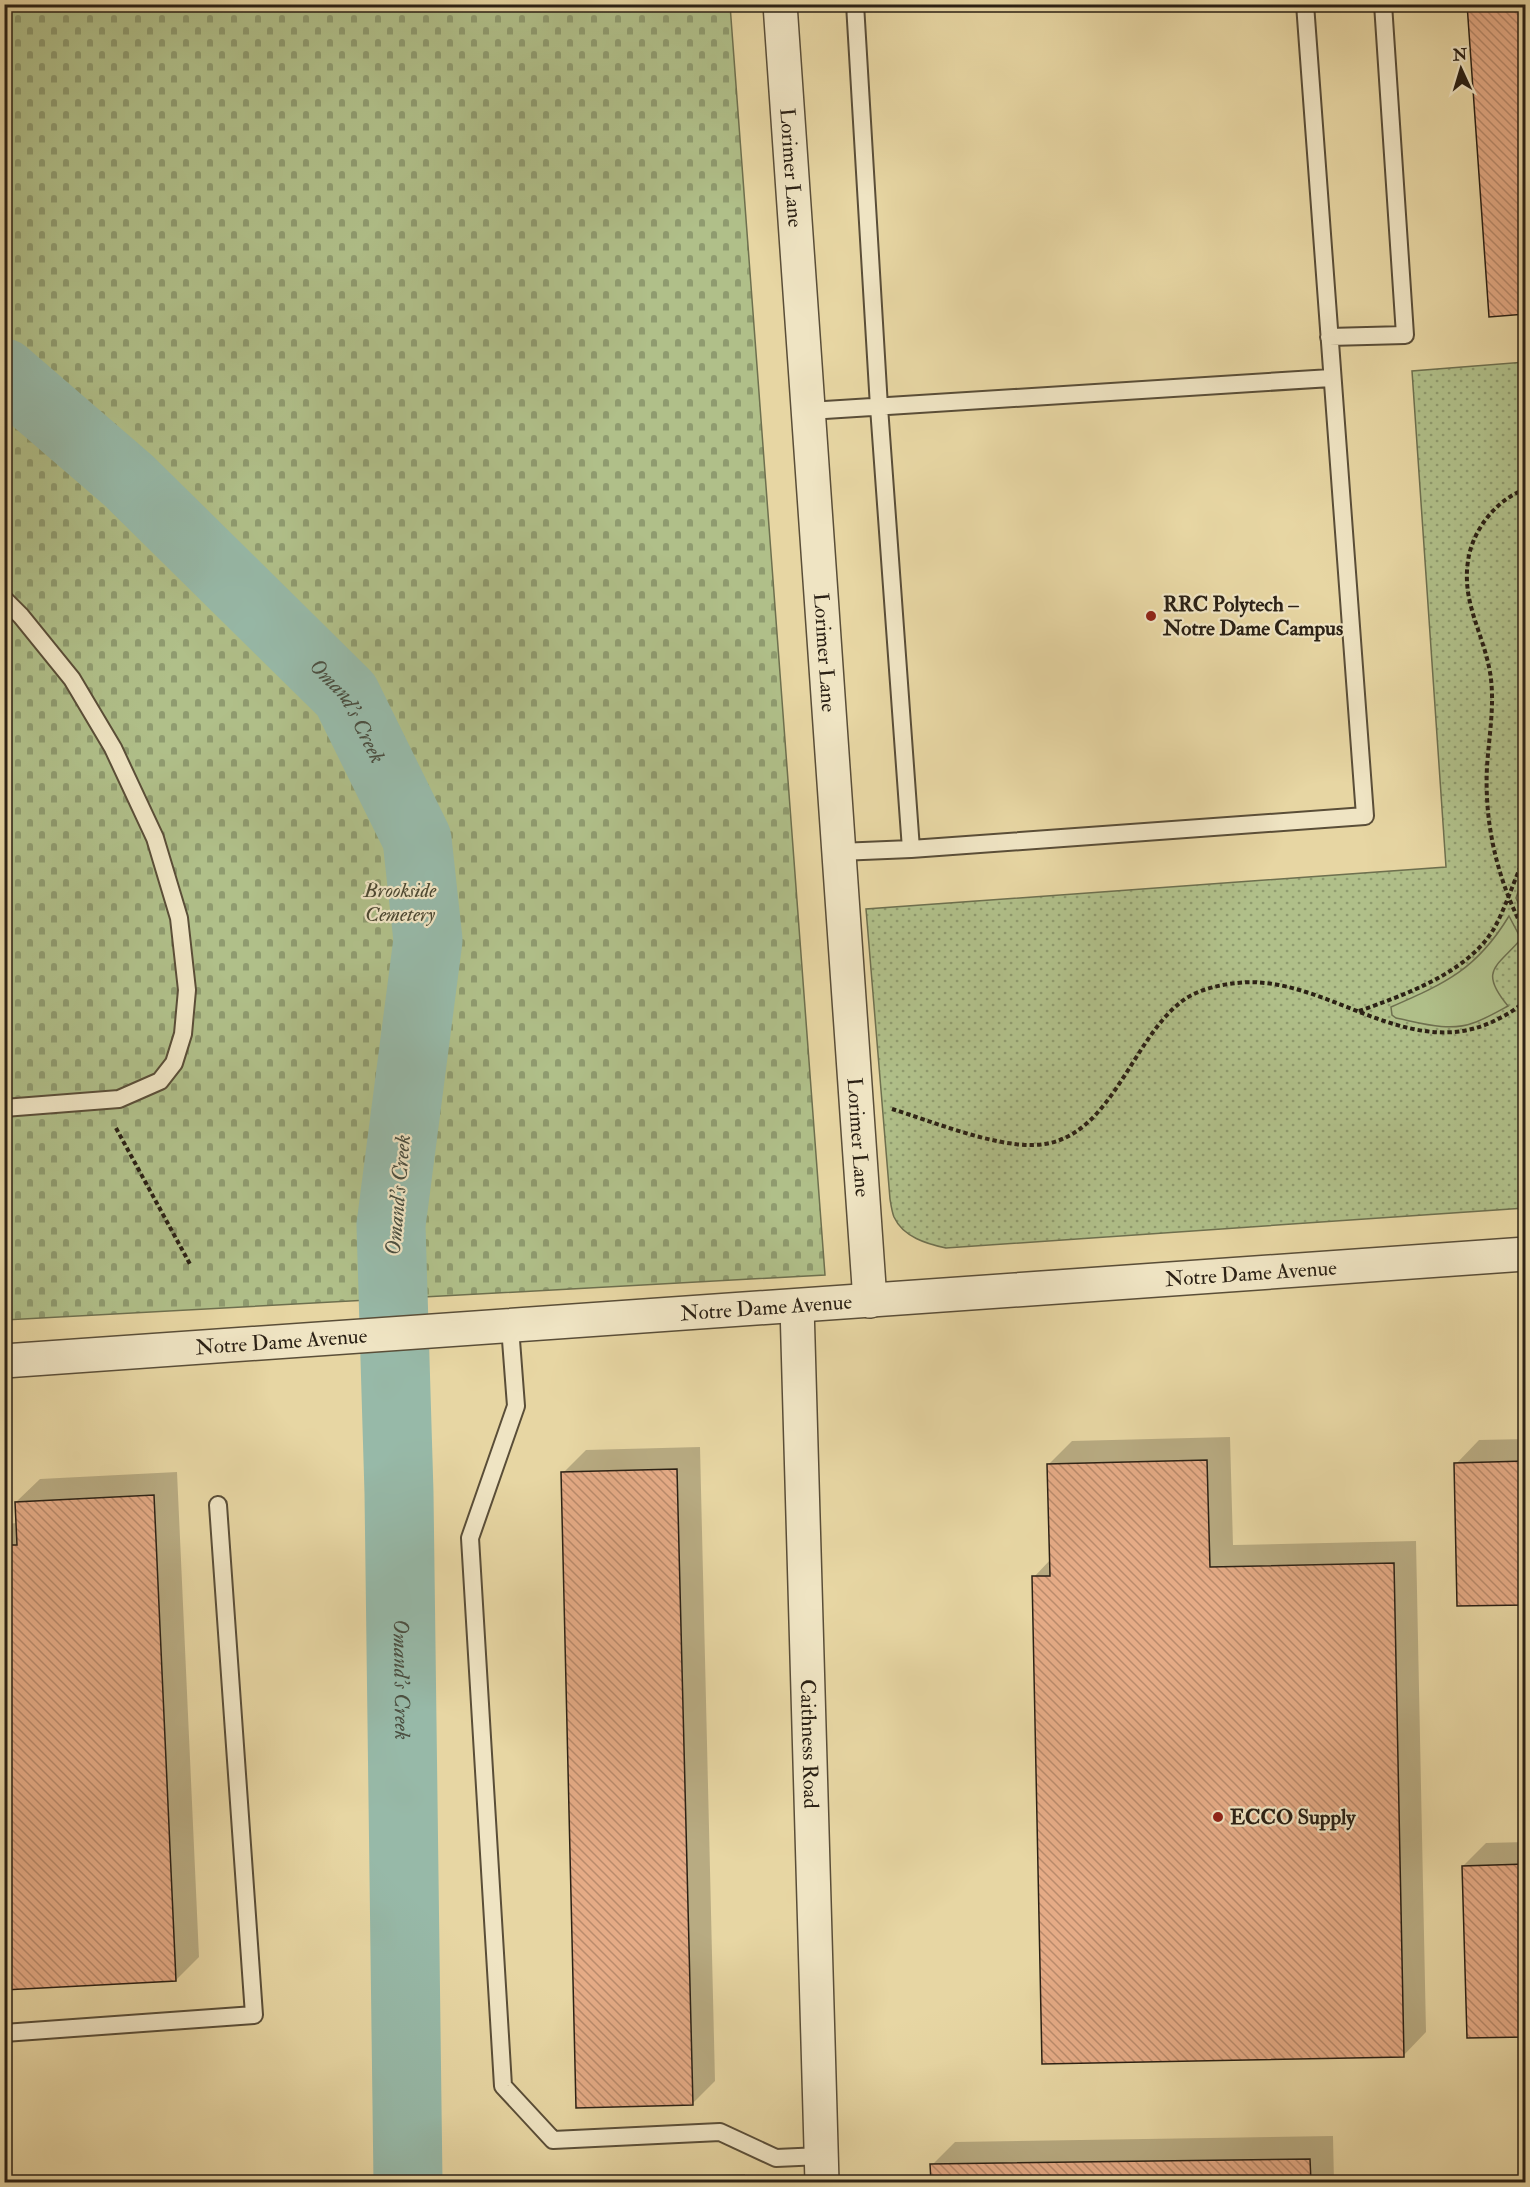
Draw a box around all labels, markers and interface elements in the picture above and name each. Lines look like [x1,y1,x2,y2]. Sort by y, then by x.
north arrow [1431,39,1491,99]
text: N [1451,45,1469,66]
street label: Lorimer Lane [774,107,809,228]
place label: RRC Polytech – Notre Dame Campus [1162,591,1343,642]
street label: Lorimer Lane [807,592,843,713]
marker: RRC Polytech – Notre Dame Campus [1144,609,1158,623]
water label: Omand's Creek [303,652,392,768]
park label: Brookside Cemetery [363,877,437,928]
street label: Lorimer Lane [841,1077,876,1198]
water label: Omand's Creek [379,1133,417,1257]
street label: Notre Dame Avenue [1164,1254,1338,1293]
street label: Notre Dame Avenue [679,1288,853,1327]
street label: Notre Dame Avenue [194,1322,368,1361]
water label: Omand's Creek [387,1619,416,1740]
street label: Caithness Road [794,1679,825,1810]
place label: ECCO Supply [1230,1804,1356,1831]
marker: ECCO Supply [1211,1810,1225,1824]

